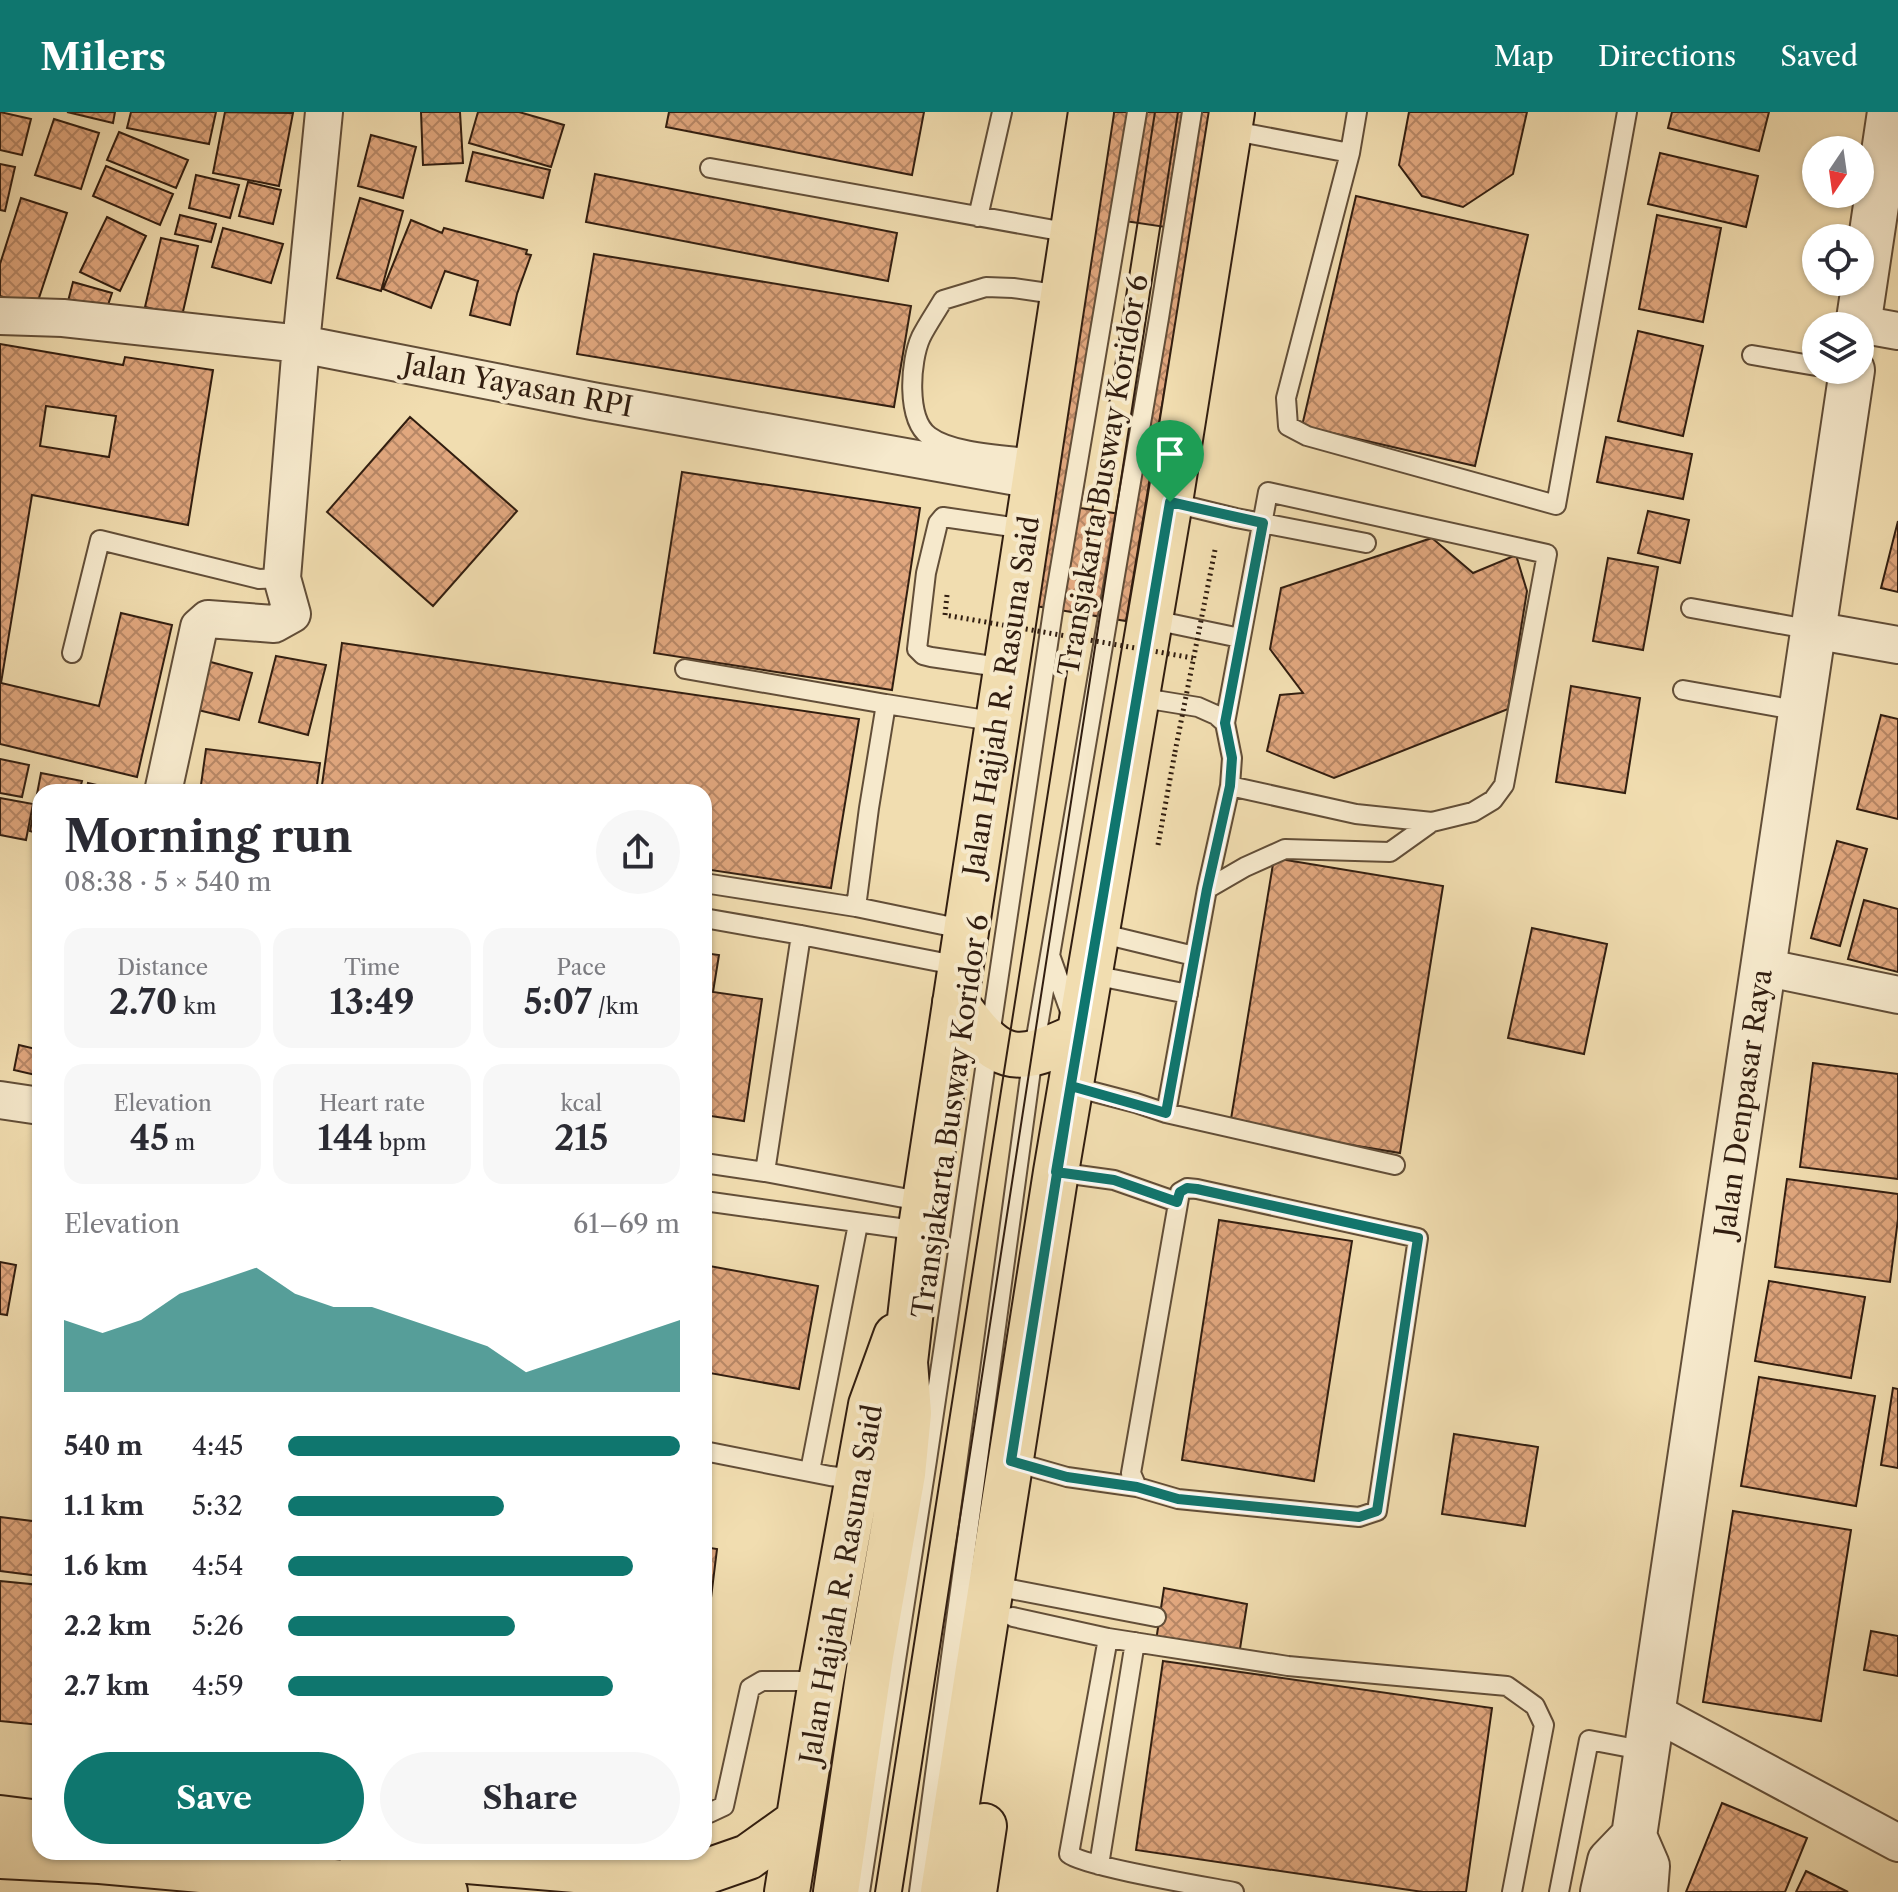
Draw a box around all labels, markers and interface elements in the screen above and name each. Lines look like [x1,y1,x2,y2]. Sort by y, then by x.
text: Milers [40,33,166,80]
text: Map [1494,39,1554,73]
text: Directions [1598,39,1736,73]
text: Saved [1780,39,1858,73]
north arrow [1802,136,1874,208]
map controls [1802,136,1874,384]
button: locate [1802,224,1874,296]
street label: Transjakarta Busway Koridor 6 [1051,272,1155,678]
button: layers [1802,312,1874,384]
street label: Jalan Yayasan RPI [396,345,636,424]
pin [1136,420,1204,502]
icon: arrive [1148,432,1192,476]
street label: Jalan Hajjah R. Rasuna Said [955,513,1046,883]
text: Morning run [64,809,353,863]
button: share [596,810,680,894]
text: 08:38 · 5 × 540 m [64,866,271,898]
street label: Transjakarta Busway Koridor 6 [905,912,995,1320]
text: Distance [117,954,208,981]
text: Time [344,954,400,981]
text: Pace [556,954,606,981]
street label: Jalan Denpasar Raya [1707,967,1779,1243]
text: 2.70 [109,981,177,1023]
text: 13:49 [329,981,415,1023]
text: 5:07 [524,981,592,1023]
text: km [177,993,216,1020]
text: /km [592,993,639,1020]
text: Elevation [114,1090,212,1117]
text: Heart rate [319,1090,425,1117]
text: kcal [561,1090,602,1117]
text: 45 [130,1117,169,1159]
text: 144 [318,1117,373,1159]
text: 215 [554,1117,608,1159]
text: m [169,1129,195,1156]
text: bpm [373,1129,426,1156]
text: Elevation [64,1208,180,1240]
text: 61–69 m [573,1208,680,1240]
street label: Jalan Hajjah R. Rasuna Said [792,1402,889,1770]
text: 540 m [64,1430,143,1462]
text: 4:45 [192,1430,243,1462]
text: 1.1 km [64,1490,144,1522]
text: 5:32 [192,1490,243,1522]
text: 1.6 km [64,1550,148,1582]
text: 4:54 [192,1550,243,1582]
text: 2.2 km [64,1610,151,1642]
text: 5:26 [192,1610,244,1642]
text: 2.7 km [64,1670,149,1702]
text: 4:59 [192,1670,244,1702]
button: Save [64,1752,364,1844]
button: Share [380,1752,680,1844]

